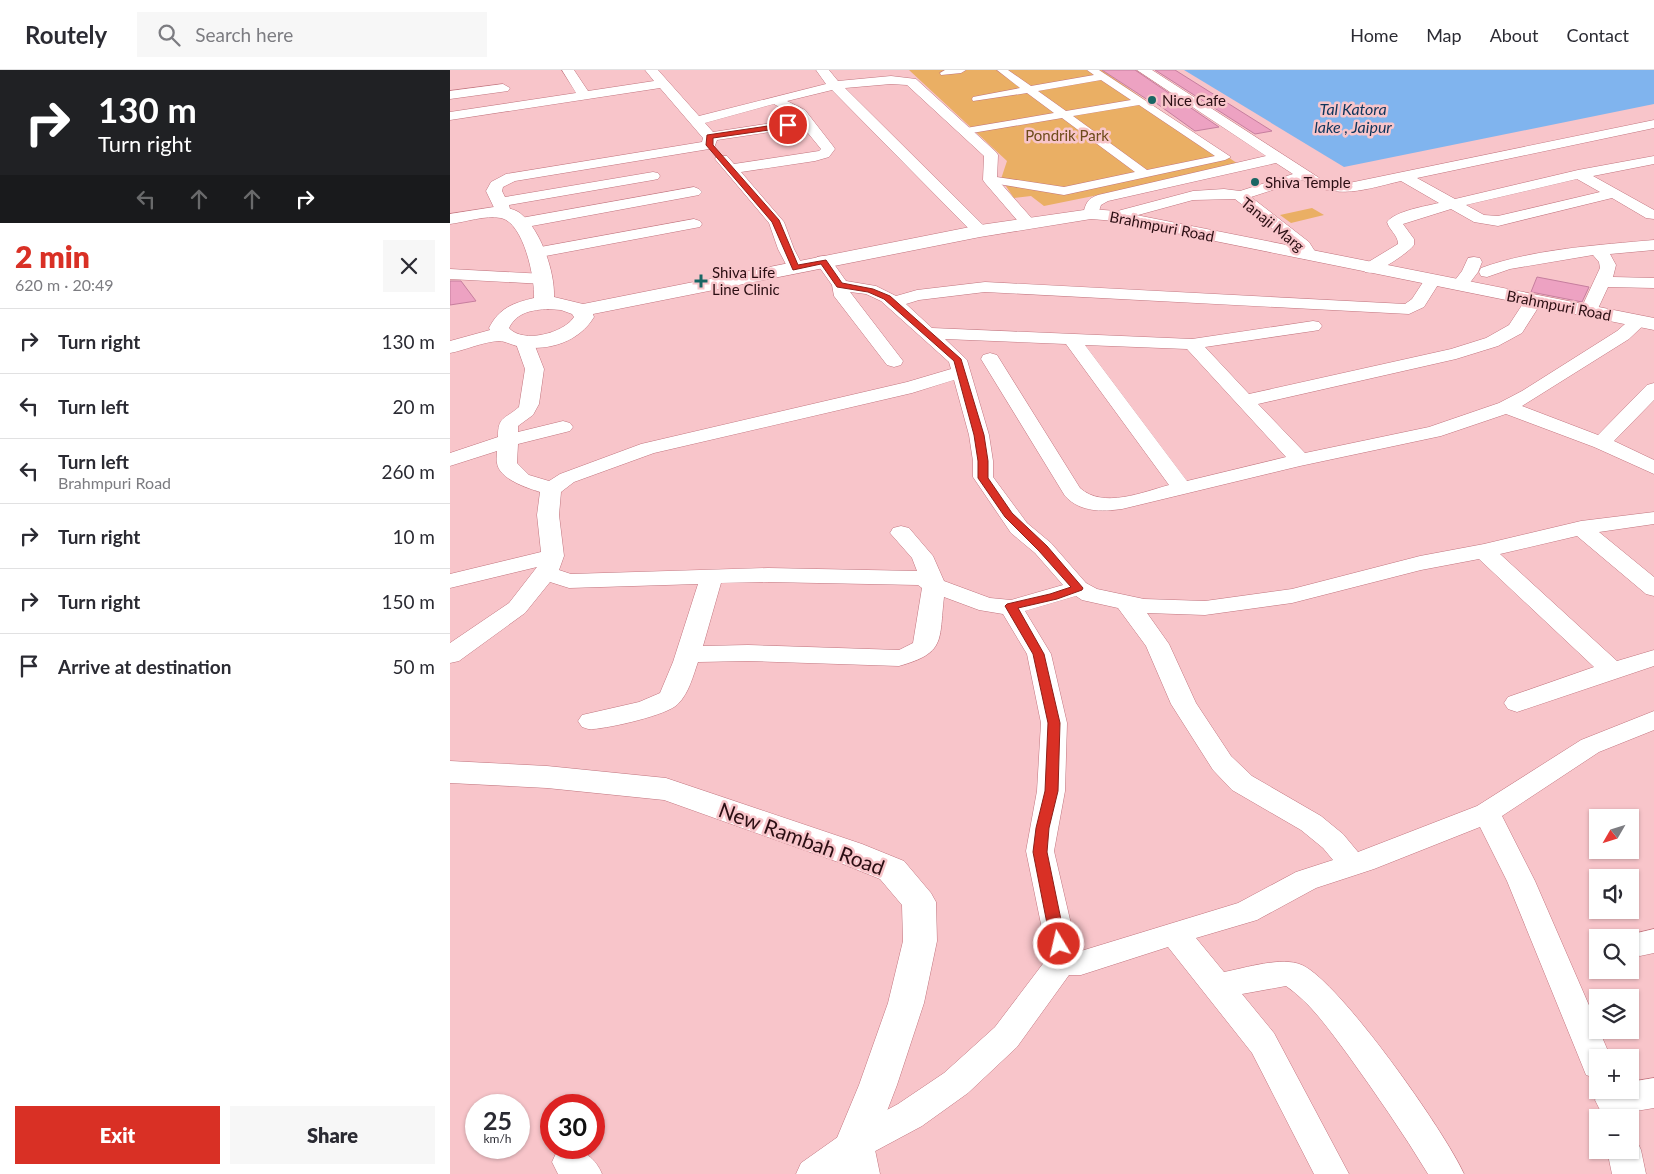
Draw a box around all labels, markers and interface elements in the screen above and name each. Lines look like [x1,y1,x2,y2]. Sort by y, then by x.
search box [137,12,487,57]
text: Routely [25,20,107,49]
icon: search [155,21,183,49]
text: Search here [195,23,293,46]
text: Home [1350,24,1398,46]
text: Map [1426,24,1462,46]
text: About [1490,24,1539,46]
text: Contact [1567,24,1629,46]
text: 130 m [98,88,197,130]
icon: right [15,90,80,155]
place label: Nice Cafe [1162,91,1226,109]
marker: Nice Cafe [1146,94,1158,106]
water label: Tal Katora lake , Jaipur [1314,99,1392,136]
pin [767,104,809,146]
icon: arrive [774,111,802,139]
park label: Pondrik Park [1025,126,1109,144]
text: Turn right [98,130,192,157]
place label: Shiva Temple [1265,173,1351,191]
marker: Shiva Temple [1249,176,1261,188]
icon: left [132,185,160,213]
icon: ahead [185,185,213,213]
icon: ahead [238,185,266,213]
icon: right [291,185,319,213]
street label: Tanaji Marg [1238,193,1308,255]
street label: Brahmpuri Road [1108,207,1216,245]
text: 2 min [15,238,90,274]
button: close [383,240,435,292]
place label: Shiva Life Line Clinic [712,263,780,298]
marker: Shiva Life Line Clinic [694,274,708,288]
text: 620 m · 20:49 [15,275,114,294]
street label: Brahmpuri Road [1505,286,1613,324]
icon: right [15,327,43,355]
text: Turn right [58,330,140,353]
text: 130 m [381,330,435,353]
icon: left [15,392,43,420]
text: Turn left [58,395,129,418]
text: 20 m [392,395,435,418]
text: Turn left [58,450,129,473]
icon: left [15,457,43,485]
text: 260 m [381,460,435,483]
text: Brahmpuri Road [58,473,171,492]
icon: right [15,522,43,550]
text: Turn right [58,525,140,548]
text: 10 m [392,525,435,548]
icon: right [15,587,43,615]
text: Turn right [58,590,140,613]
text: 150 m [381,590,435,613]
icon: arrive [15,652,43,680]
text: Arrive at destination [58,655,231,678]
text: 50 m [392,655,435,678]
street label: New Rambah Road [716,796,888,880]
north arrow [1589,809,1639,859]
map controls [1589,809,1639,1159]
button: sound [1589,869,1639,919]
position arrow [1032,917,1084,969]
button: search [1589,929,1639,979]
button: layers [1589,989,1639,1039]
button: + [1589,1049,1639,1099]
speed limit sign: 30 [540,1094,605,1159]
text: 25 [483,1105,512,1135]
button: Exit [15,1106,220,1164]
button: Share [230,1106,435,1164]
button: − [1589,1109,1639,1159]
text: km/h [483,1131,512,1146]

